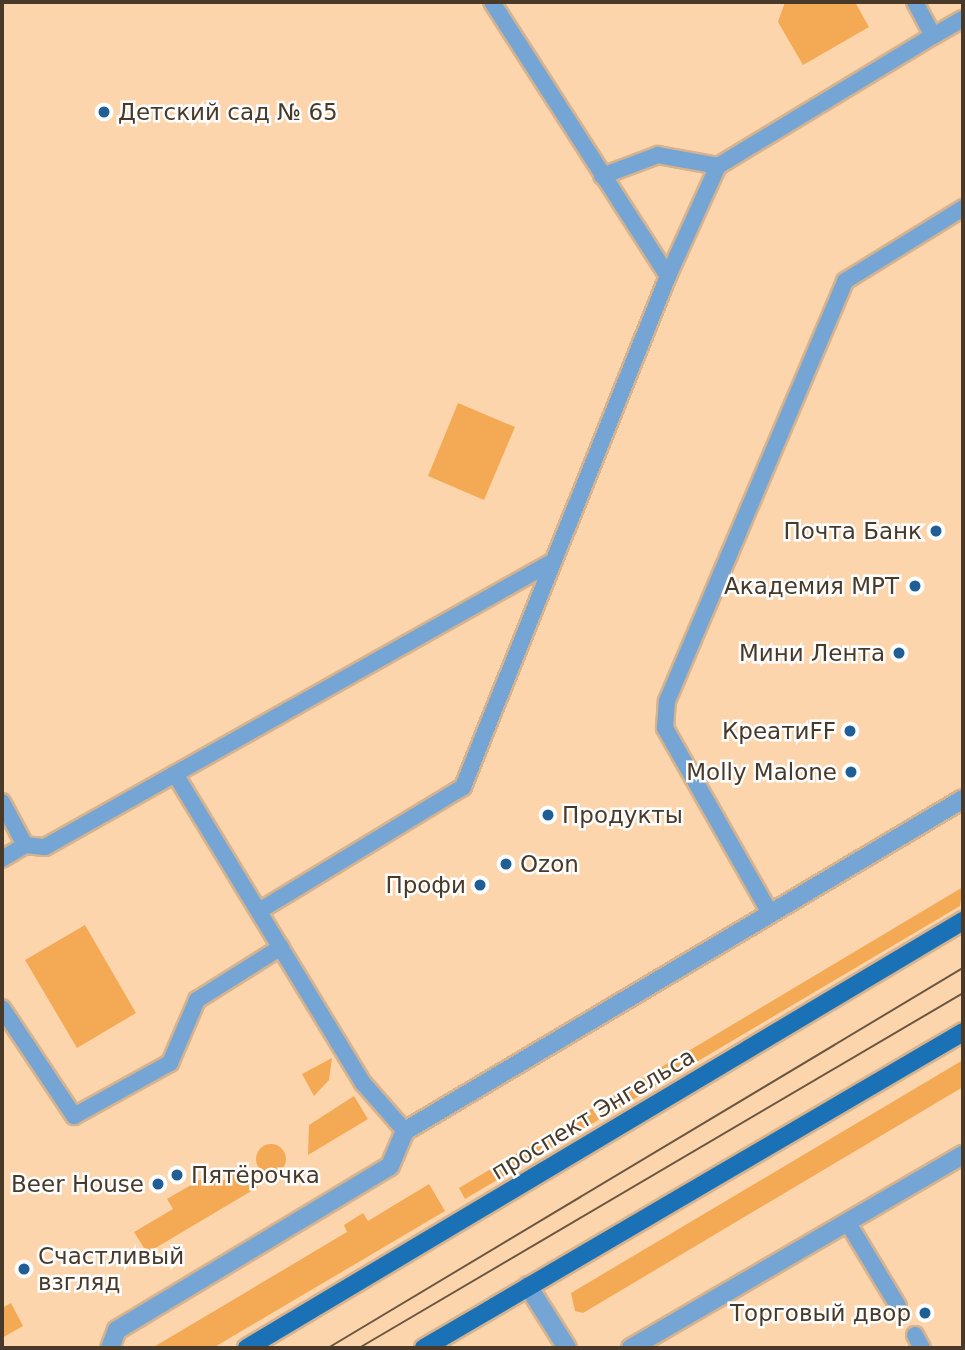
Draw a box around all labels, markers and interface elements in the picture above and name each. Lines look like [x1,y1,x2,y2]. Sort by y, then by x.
place label: Детский сад № 65 [118,98,338,126]
marker: Детский сад № 65 [96,104,112,120]
place label: Почта Банк [783,517,922,545]
marker: Почта Банк [928,523,944,539]
place label: Академия МРТ [724,572,899,600]
marker: Академия МРТ [905,576,925,596]
place label: Мини Лента [739,639,885,667]
marker: Мини Лента [891,645,907,661]
place label: КреатиFF [722,717,836,745]
marker: КреатиFF [842,723,858,739]
place label: Molly Malone [686,758,837,786]
marker: Molly Malone [843,764,859,780]
place label: Продукты [562,801,683,829]
marker: Продукты [540,807,556,823]
place label: Ozon [520,850,579,878]
marker: Ozon [498,856,514,872]
place label: Профи [385,871,466,899]
marker: Профи [472,877,488,893]
street label: проспект Энгельса [486,1042,700,1186]
place label: Пятёрочка [191,1161,320,1189]
marker: Пятёрочка [169,1167,185,1183]
place label: Beer House [11,1170,144,1198]
marker: Beer House [150,1176,166,1192]
place label: Счастливый взгляд [38,1242,184,1296]
marker: Счастливый взгляд [16,1261,32,1277]
place label: Торговый двор [730,1299,911,1327]
marker: Торговый двор [917,1305,933,1321]

